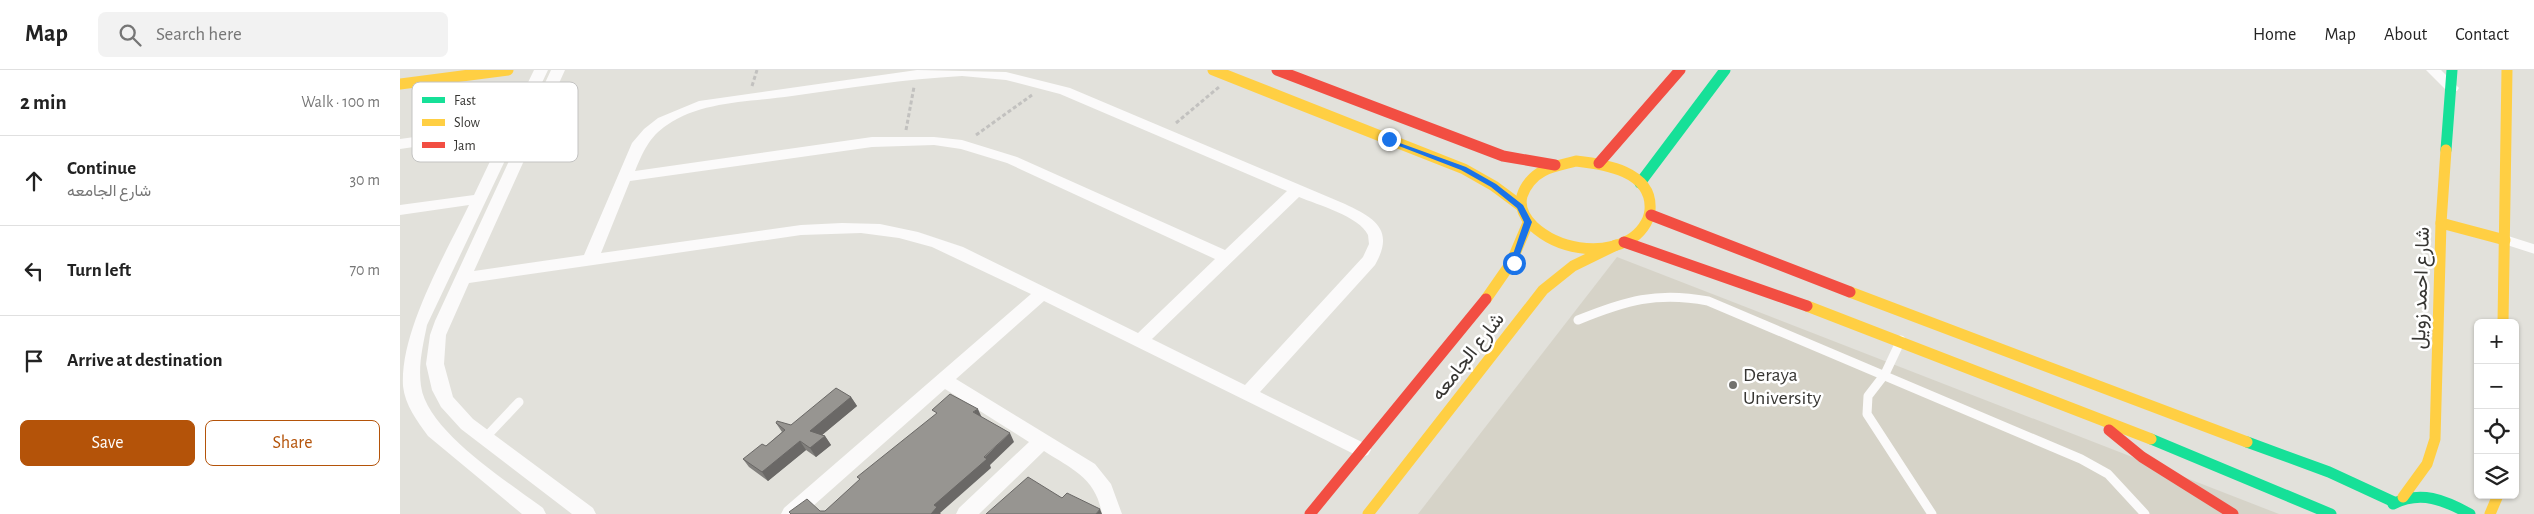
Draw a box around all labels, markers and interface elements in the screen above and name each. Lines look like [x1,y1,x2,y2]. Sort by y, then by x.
search box [98,12,448,57]
icon: search [116,21,144,49]
text: Map [25,22,68,46]
text: Search here [156,25,242,44]
text: Home [2253,26,2296,44]
text: Map [2324,26,2356,44]
text: About [2384,26,2427,44]
text: Contact [2455,26,2509,44]
legend [412,82,578,162]
text: 2 min [20,92,67,113]
text: Walk · 100 m [301,94,380,110]
text: Fast [454,94,476,108]
text: Slow [454,116,481,130]
route end [1378,128,1401,151]
text: Jam [454,139,476,153]
text: Continue [67,159,136,178]
icon: ahead [20,167,48,195]
text: 30 m [350,172,380,188]
text: شارع الجامعه [67,183,151,199]
street label: شارع احمد زويل [2409,226,2436,350]
route start [1503,252,1526,275]
icon: left [20,257,48,285]
text: Turn left [67,261,131,280]
text: 70 m [349,262,380,278]
street label: شارع الجامعه [1427,309,1510,406]
map controls [2474,319,2519,499]
button: + [2474,319,2519,364]
icon: arrive [20,347,48,375]
text: Arrive at destination [67,351,223,370]
button: − [2474,364,2519,409]
place label: Deraya University [1743,365,1822,408]
marker: Deraya University [1727,379,1739,391]
button: locate [2474,409,2519,454]
button: Save [20,420,195,466]
button: Share [205,420,380,466]
button: layers [2474,454,2519,499]

